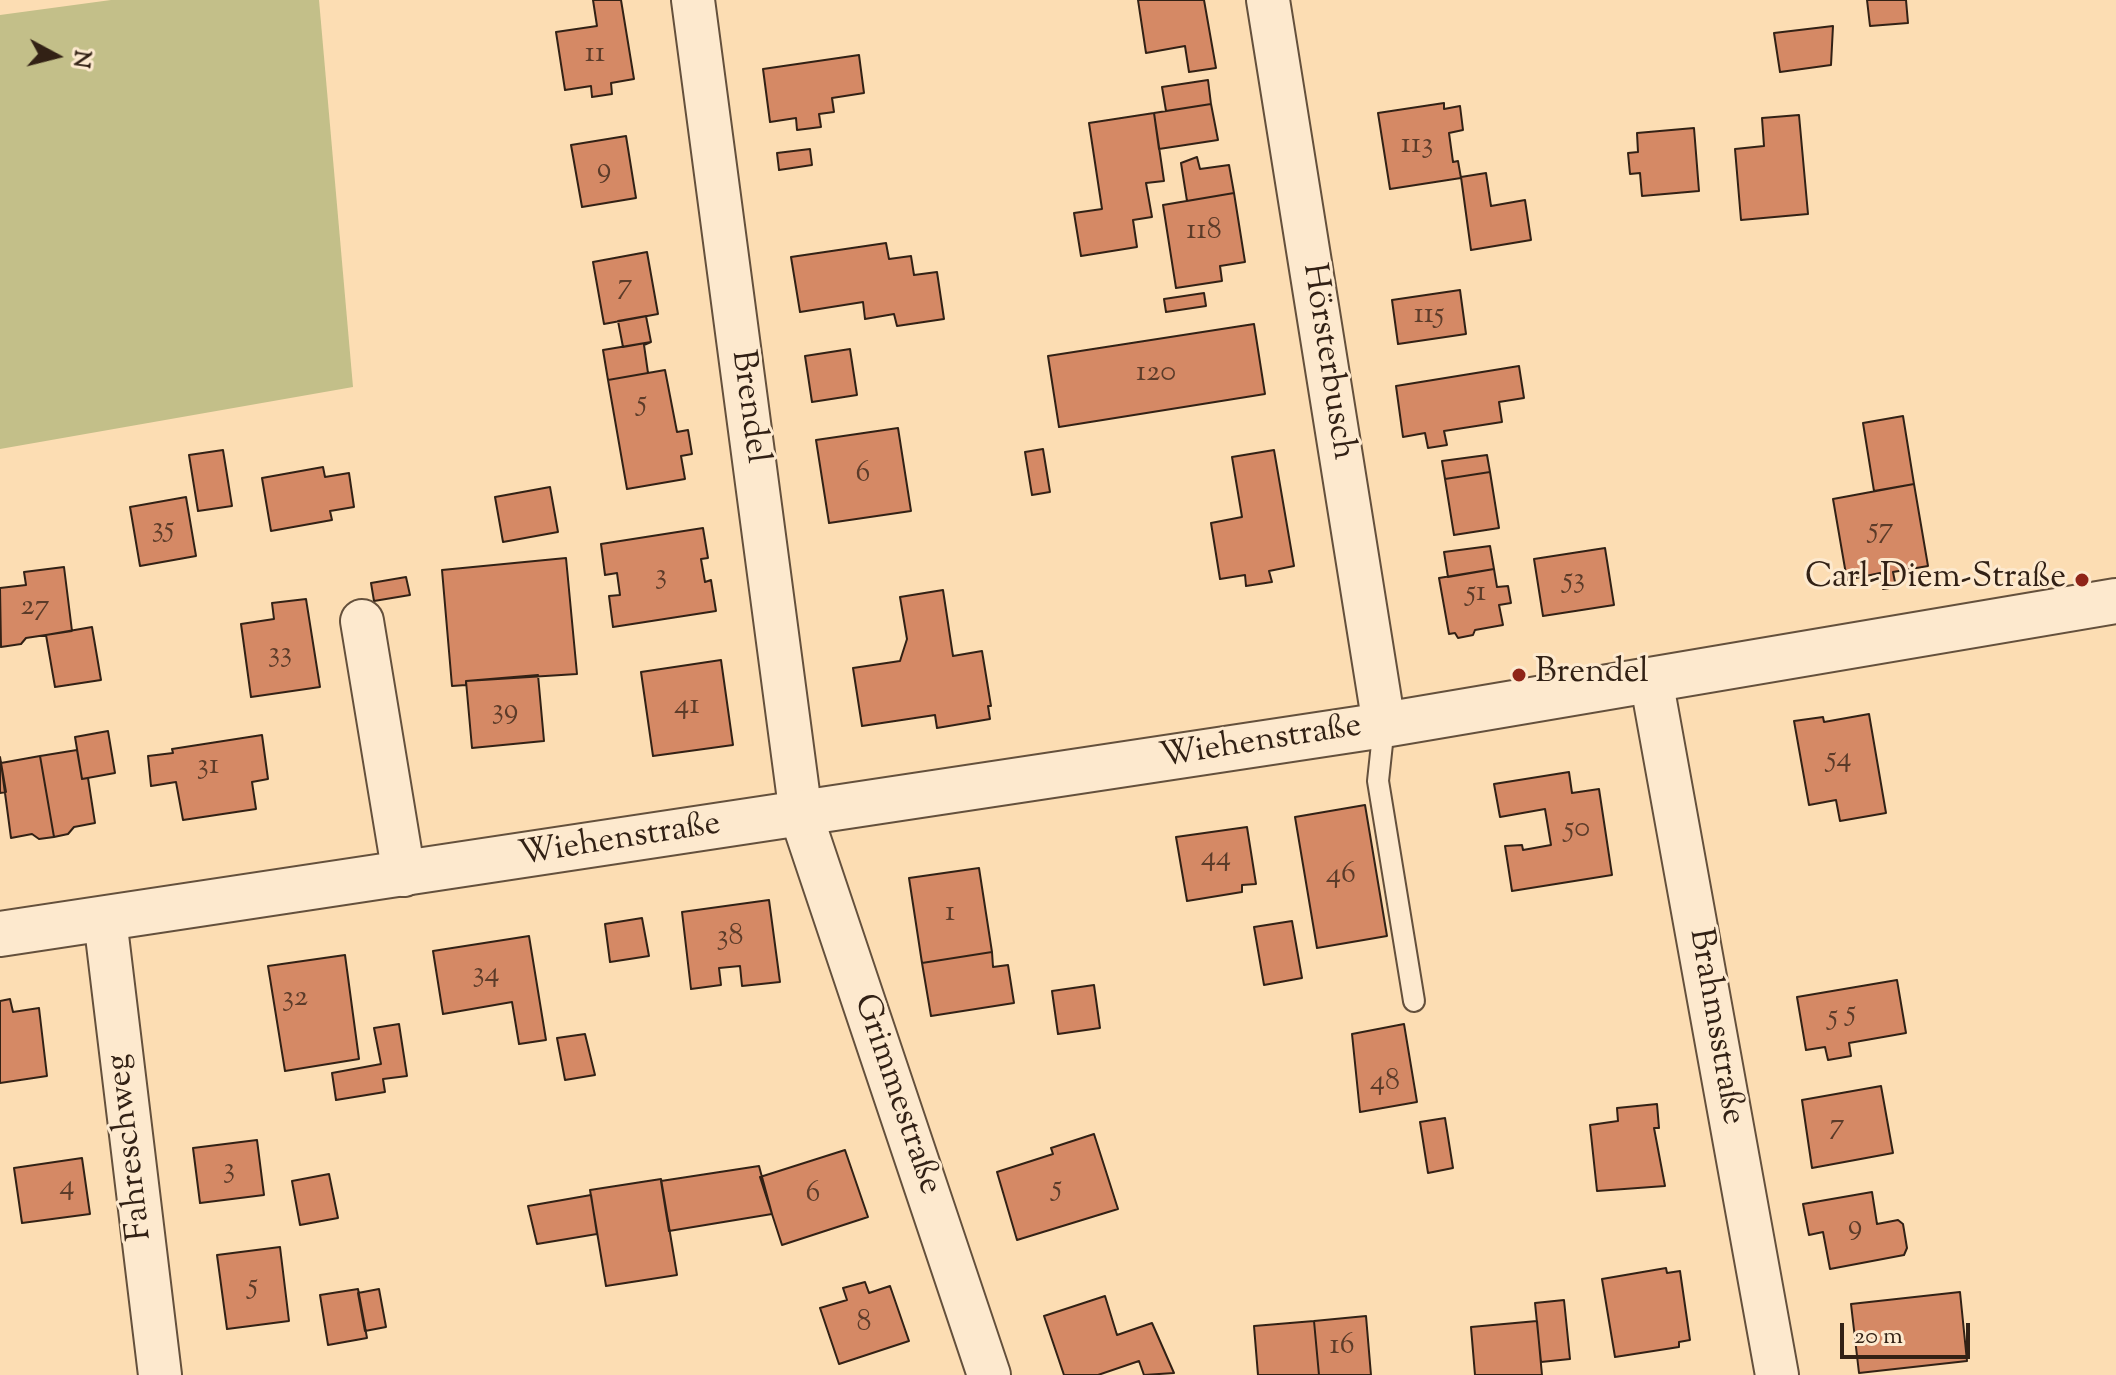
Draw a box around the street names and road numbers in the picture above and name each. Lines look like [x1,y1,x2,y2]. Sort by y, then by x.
street label: Hörsterbusch [1290,261,1362,463]
street label: Brendel [719,348,775,466]
street label: Wiehenstraße [1157,708,1365,780]
street label: Wiehenstraße [516,806,724,878]
street label: Brahmsstraße [1677,926,1751,1128]
street label: Grimmestraße [842,989,948,1201]
street label: Fahreschweg [100,1052,164,1242]

